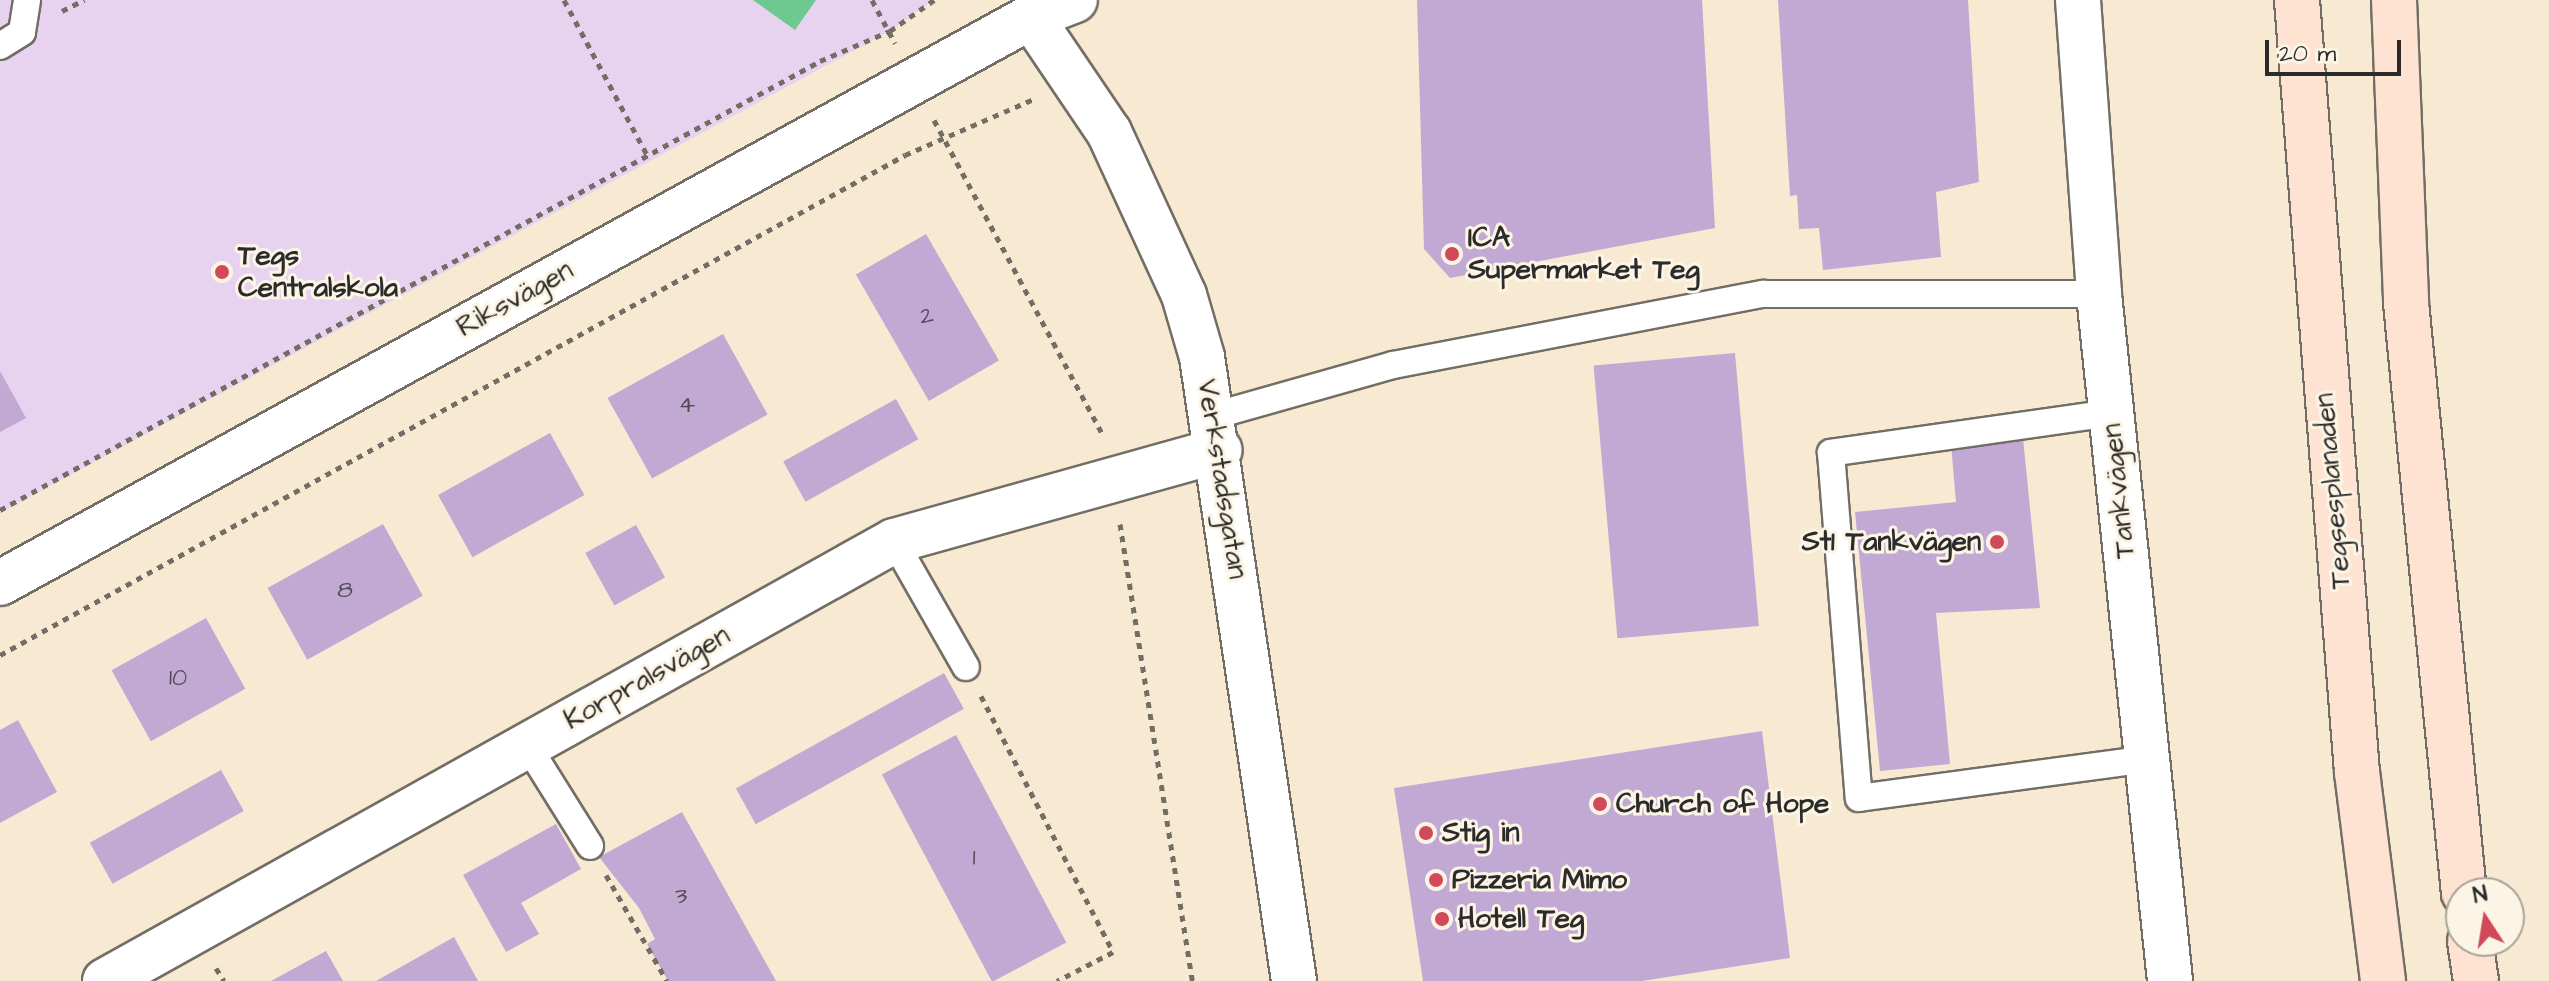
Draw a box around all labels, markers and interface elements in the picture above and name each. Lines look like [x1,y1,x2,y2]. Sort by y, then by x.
scale bar [2269,24,2405,74]
text: 20 m [2279,37,2336,71]
place label: ICA Supermarket Teg [1468,221,1700,287]
place label: Tegs Centralskola [238,239,398,305]
marker: ICA Supermarket Teg [1443,245,1461,263]
street label: Riksvägen [451,253,579,345]
marker: Tegs Centralskola [213,263,231,281]
house number: 2 [920,303,934,331]
street label: Verkstadsgatan [1190,377,1254,581]
house number: 4 [679,392,695,420]
street label: Tegsesplanaden [2308,392,2358,590]
street label: Tankvägen [2095,422,2143,560]
place label: St1 Tankvägen [1802,525,1981,559]
marker: St1 Tankvägen [1988,533,2006,551]
house number: 8 [337,577,353,605]
street label: Korpralsvägen [558,619,736,737]
house number: 10 [169,665,187,693]
place label: Church of Hope [1616,787,1829,821]
marker: Church of Hope [1591,795,1609,813]
place label: Stig in [1442,816,1519,850]
marker: Stig in [1417,824,1435,842]
house number: 1 [972,845,976,873]
place label: Pizzeria Mimo [1452,863,1627,897]
marker: Pizzeria Mimo [1427,871,1445,889]
north arrow [2445,877,2525,957]
text: N [2470,878,2490,912]
house number: 3 [675,883,687,911]
place label: Hotell Teg [1458,902,1584,936]
marker: Hotell Teg [1433,910,1451,928]

